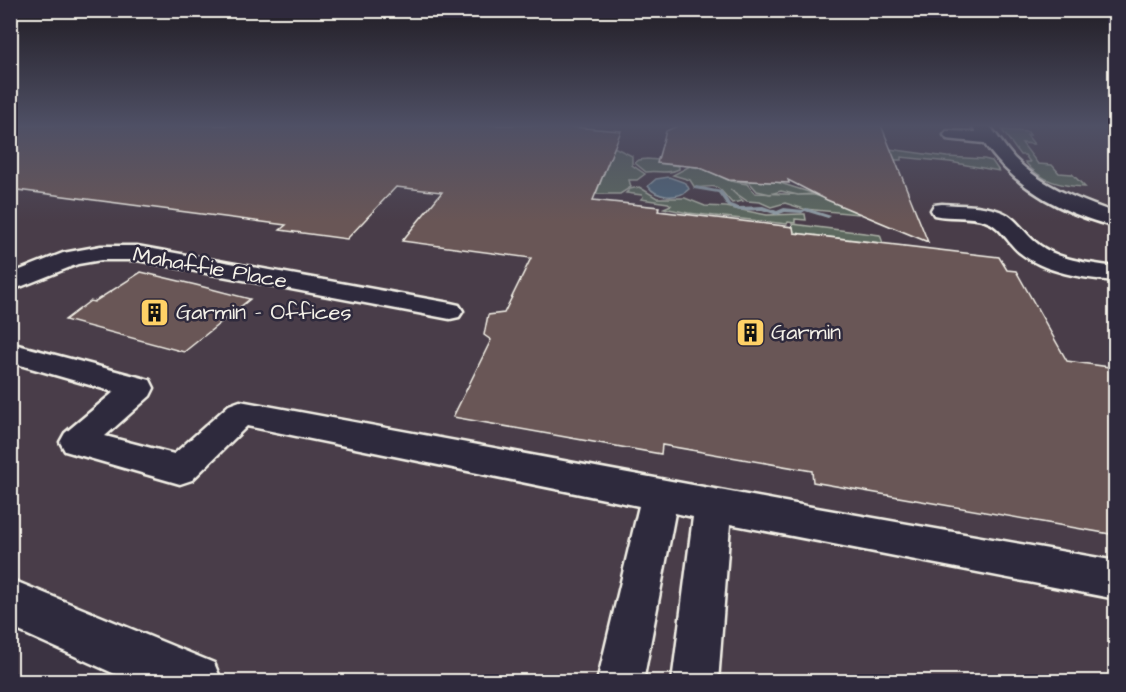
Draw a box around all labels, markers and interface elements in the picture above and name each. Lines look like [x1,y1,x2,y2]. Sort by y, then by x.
street label: Mahaffie Place [130,239,290,297]
building icon: Garmin - Offices [139,296,171,328]
place label: Garmin - Offices [176,297,352,328]
building icon: Garmin [734,316,766,348]
place label: Garmin [771,317,841,348]

